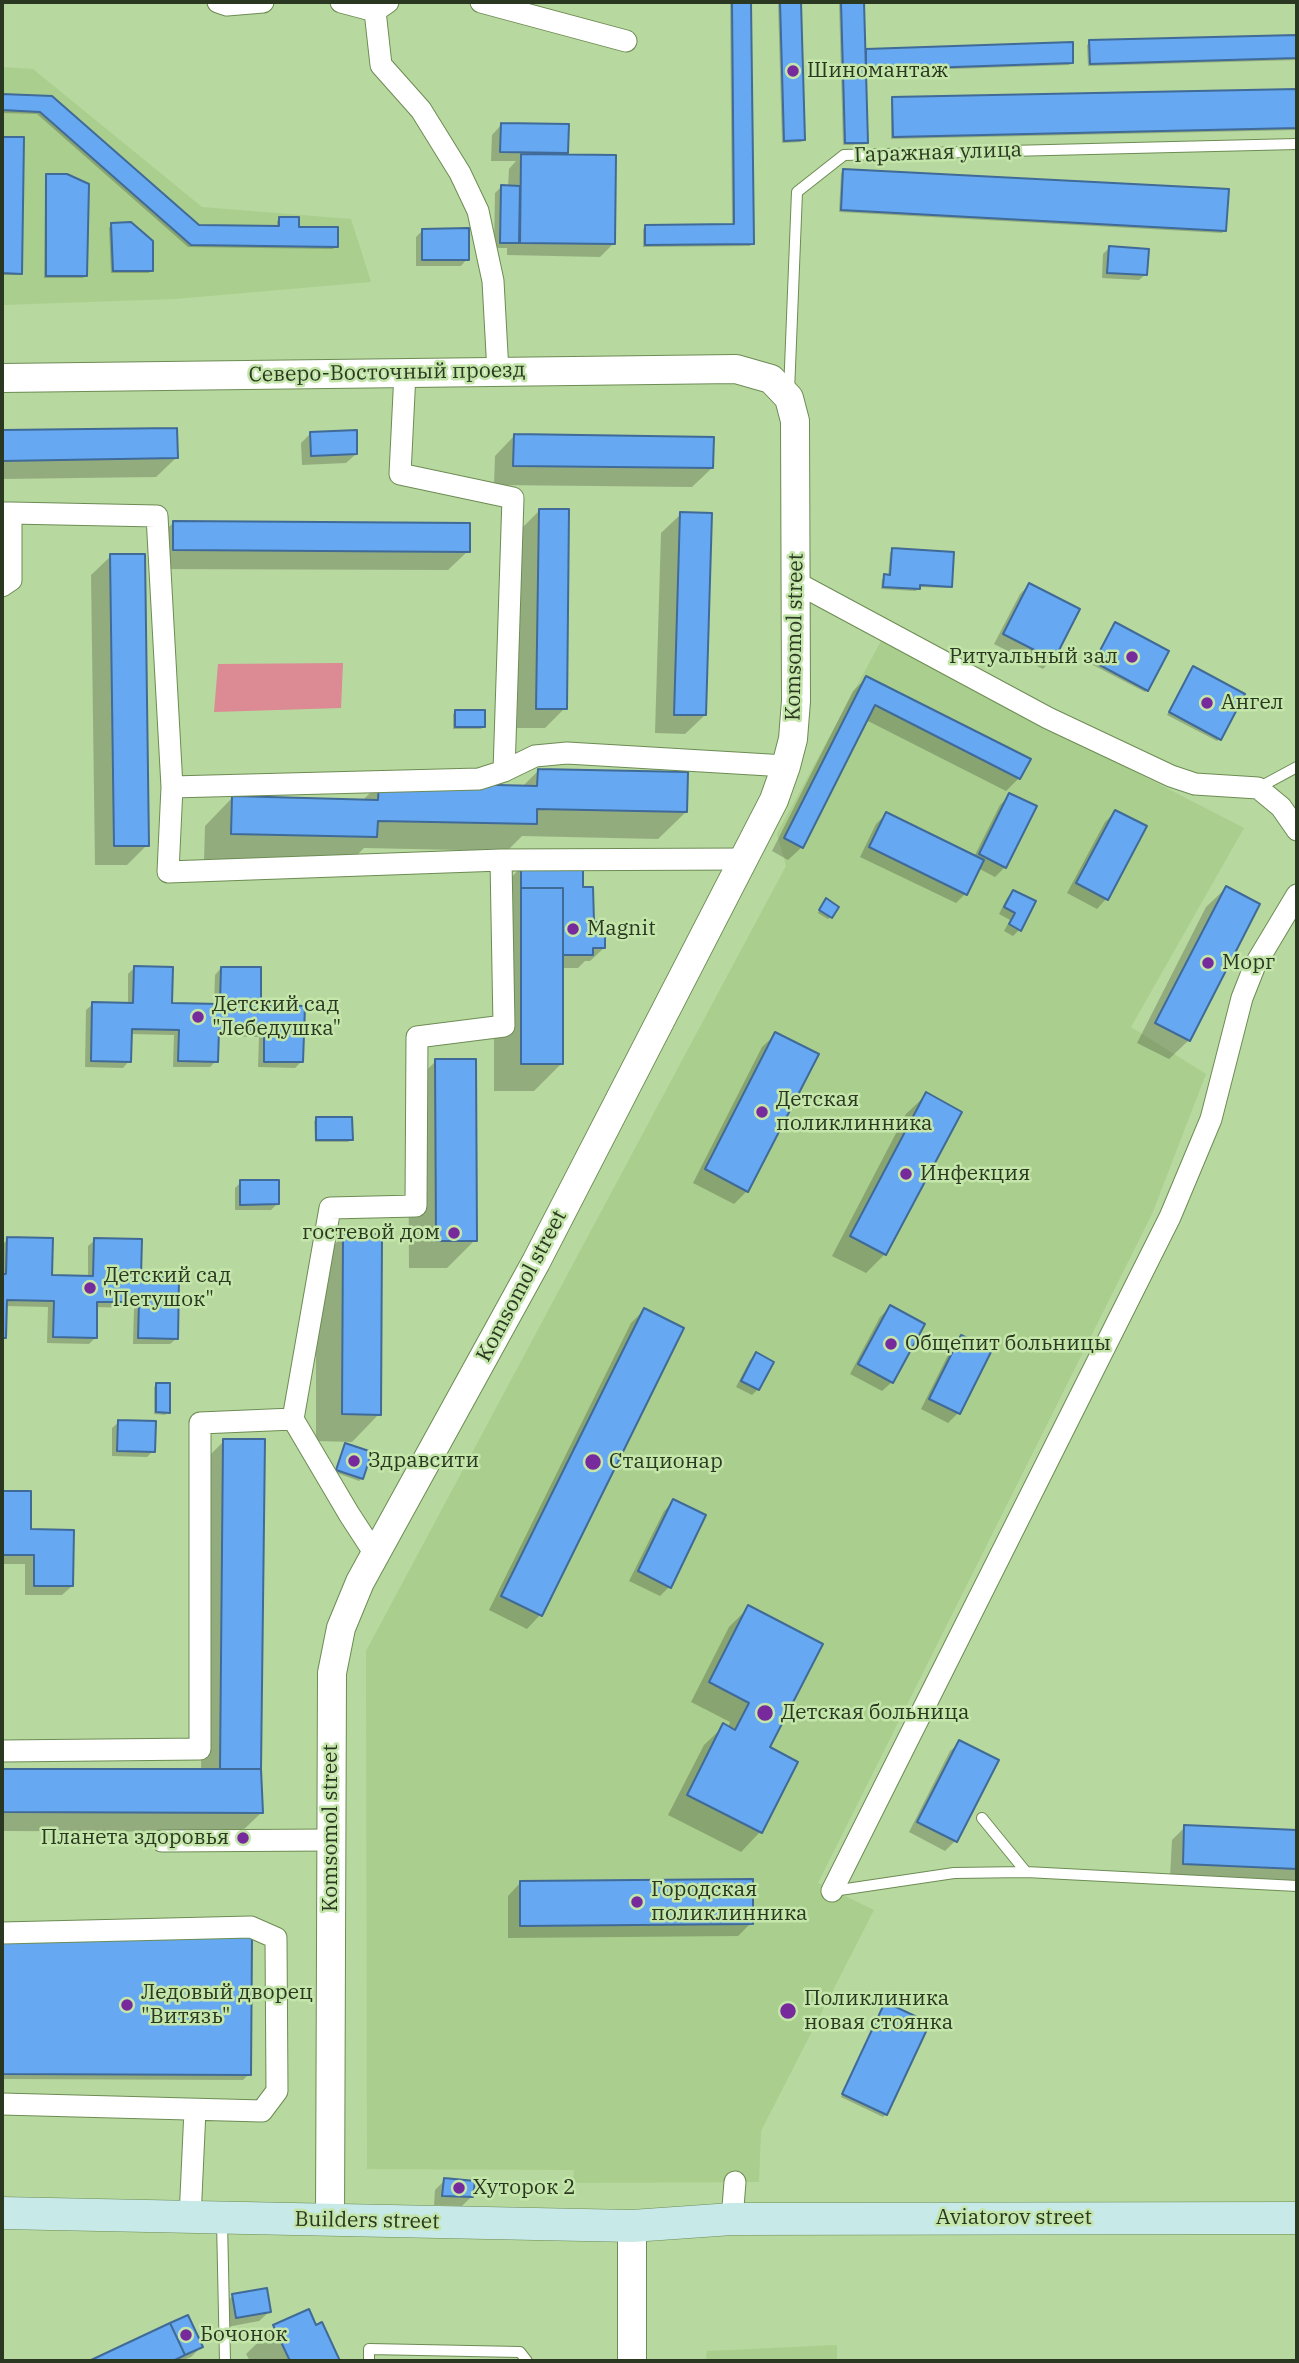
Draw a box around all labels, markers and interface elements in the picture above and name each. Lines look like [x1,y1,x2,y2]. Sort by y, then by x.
place label: Шиномантаж [807,58,948,84]
marker: Шиномантаж [785,63,801,79]
street label: Гаражная улица [854,137,1022,169]
street label: Северо-Восточный проезд [248,358,526,388]
street label: Komsomol street [781,553,809,721]
place label: Ритуальный зал [949,644,1118,670]
marker: Ритуальный зал [1124,649,1140,665]
place label: Ангел [1221,690,1283,716]
marker: Ангел [1199,695,1215,711]
place label: Magnit [587,916,656,942]
marker: Magnit [565,921,581,937]
place label: Морг [1222,950,1275,976]
marker: Морг [1200,955,1216,971]
place label: Детский сад "Лебедушка" [212,992,341,1042]
marker: Детский сад "Лебедушка" [190,1009,206,1025]
place label: Детская поликлинника [776,1087,933,1137]
marker: Детская поликлинника [754,1104,770,1120]
place label: Инфекция [920,1161,1030,1187]
marker: Инфекция [898,1166,914,1182]
street label: Komsomol street [471,1206,573,1366]
place label: гостевой дом [302,1220,440,1246]
marker: гостевой дом [446,1225,462,1241]
place label: Детский сад "Петушок" [104,1263,231,1313]
marker: Детский сад "Петушок" [82,1280,98,1296]
place label: Общепит больницы [905,1331,1111,1357]
marker: Общепит больницы [883,1336,899,1352]
place label: Здравсити [368,1448,479,1474]
place label: Стационар [609,1449,723,1475]
marker: Стационар [583,1452,603,1472]
marker: Здравсити [346,1453,362,1469]
place label: Детская больница [781,1700,970,1726]
marker: Детская больница [755,1703,775,1723]
street label: Komsomol street [318,1744,344,1912]
place label: Планета здоровья [41,1825,229,1851]
marker: Планета здоровья [235,1830,251,1846]
place label: Городская поликлинника [651,1877,808,1927]
marker: Городская поликлинника [629,1894,645,1910]
place label: Ледовый дворец "Витязь" [141,1980,313,2030]
place label: Поликлиника новая стоянка [804,1986,953,2036]
marker: Ледовый дворец "Витязь" [119,1997,135,2013]
marker: Поликлиника новая стоянка [778,2001,798,2021]
place label: Хуторок 2 [473,2175,576,2201]
marker: Хуторок 2 [451,2180,467,2196]
street label: Aviatorov street [936,2205,1092,2231]
street label: Builders street [294,2207,440,2235]
place label: Бочонок [200,2322,288,2348]
marker: Бочонок [178,2327,194,2343]

